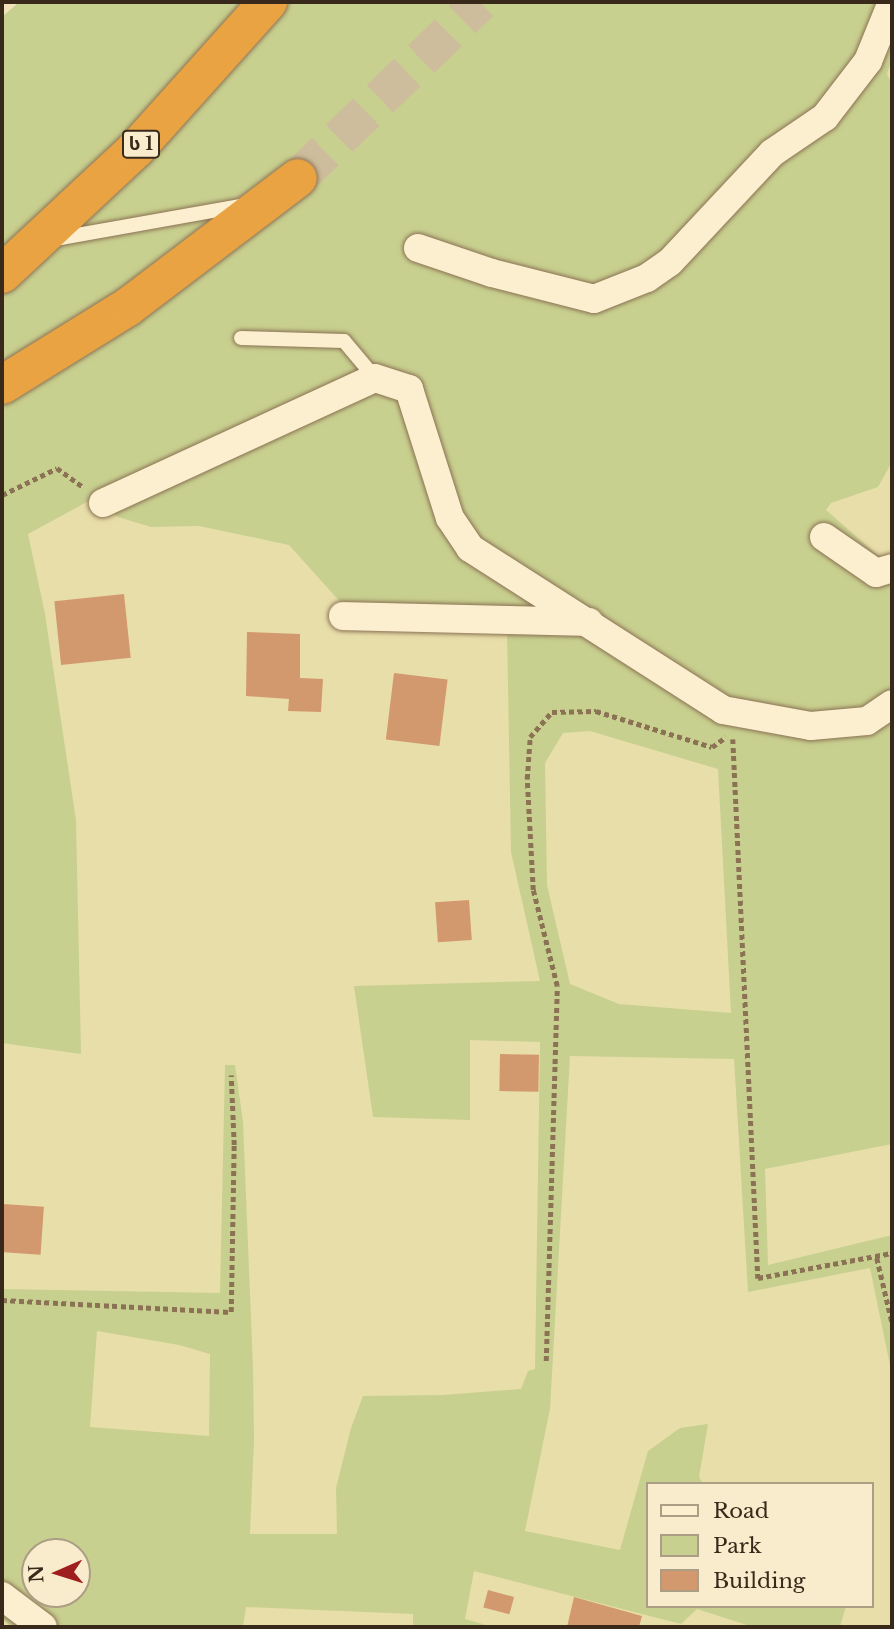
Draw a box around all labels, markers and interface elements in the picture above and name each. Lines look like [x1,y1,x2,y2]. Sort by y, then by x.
road number: ს 1 [122,130,160,159]
legend [646,1482,873,1608]
text: Road [713,1498,769,1524]
text: Park [713,1533,762,1559]
north arrow [21,1538,91,1608]
text: N [25,1564,48,1584]
text: Building [713,1568,805,1594]

